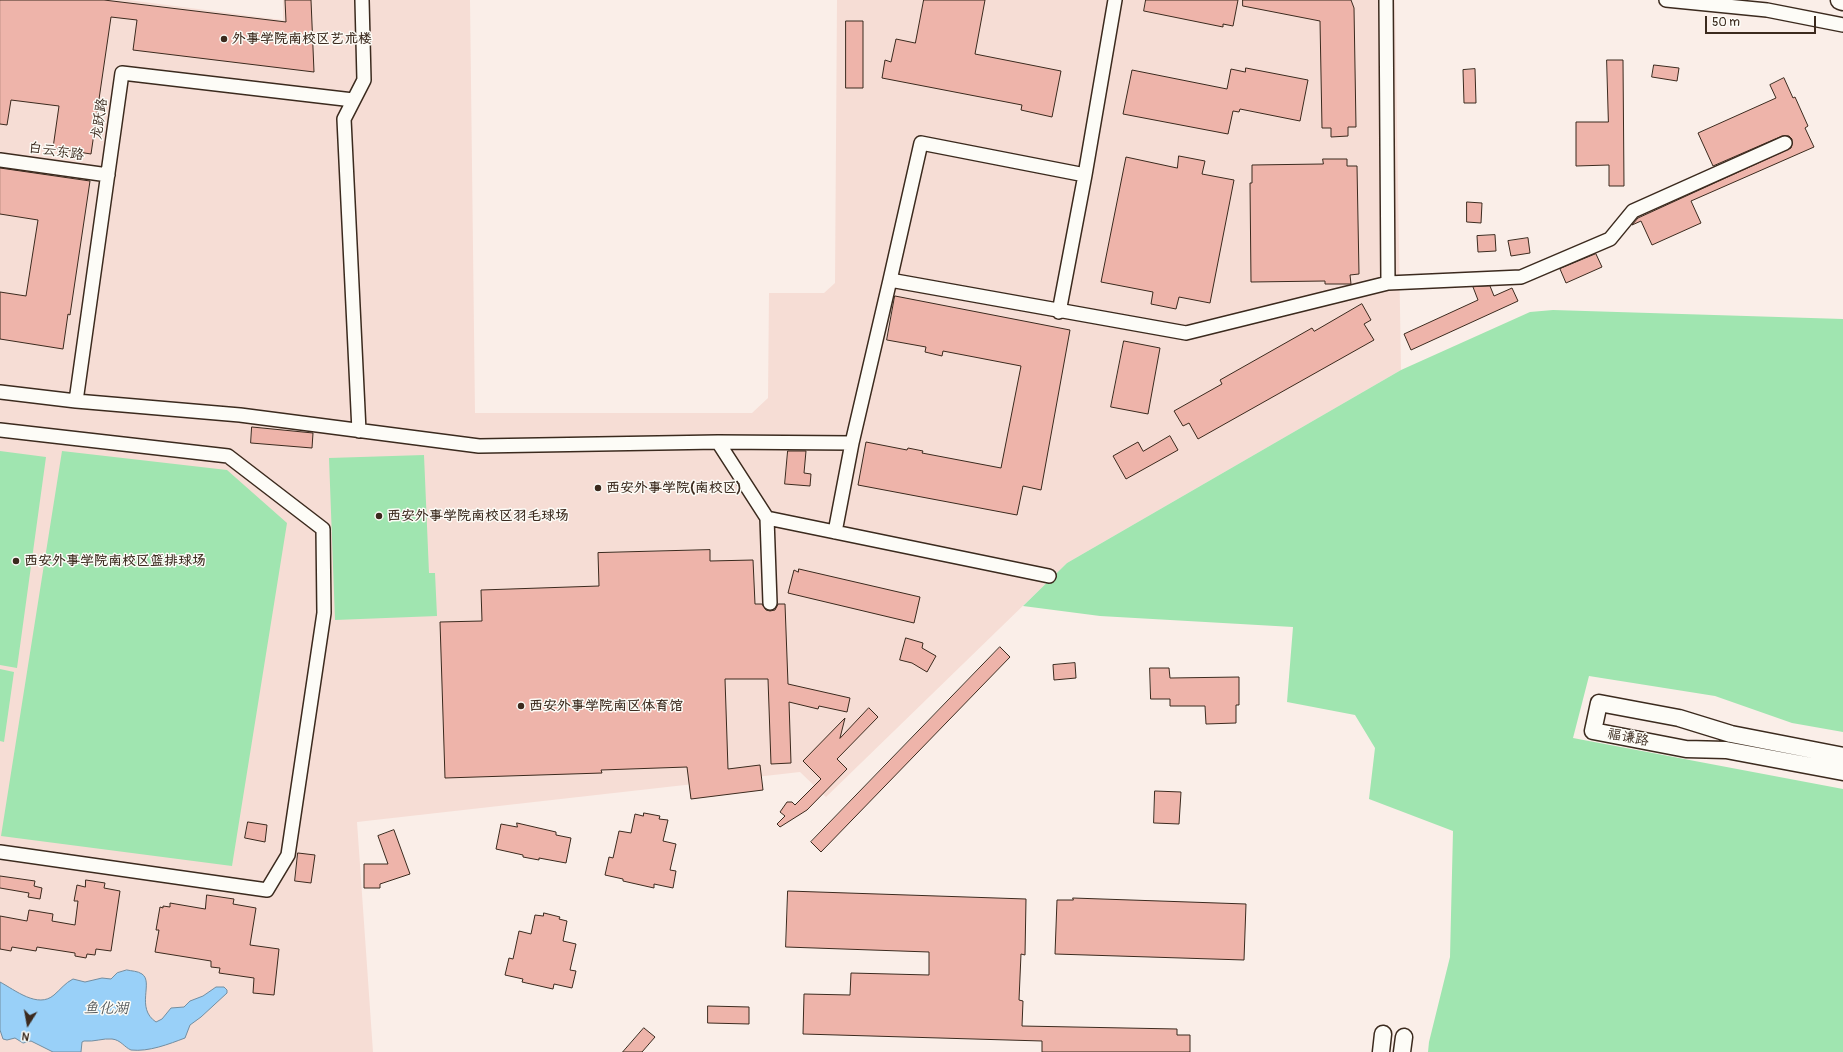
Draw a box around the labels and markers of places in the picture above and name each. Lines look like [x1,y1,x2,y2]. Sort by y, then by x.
place label: 外事学院南校区艺术楼 [232,31,372,47]
marker: 外事学院南校区艺术楼 [219,34,229,44]
place label: 西安外事学院(南校区) [606,480,741,496]
marker: 西安外事学院(南校区) [593,483,603,493]
place label: 西安外事学院南校区羽毛球场 [387,508,569,524]
marker: 西安外事学院南校区羽毛球场 [374,511,384,521]
place label: 西安外事学院南校区篮排球场 [24,553,206,569]
marker: 西安外事学院南校区篮排球场 [11,556,21,566]
place label: 西安外事学院南区体育馆 [529,698,683,714]
marker: 西安外事学院南区体育馆 [516,701,526,711]

